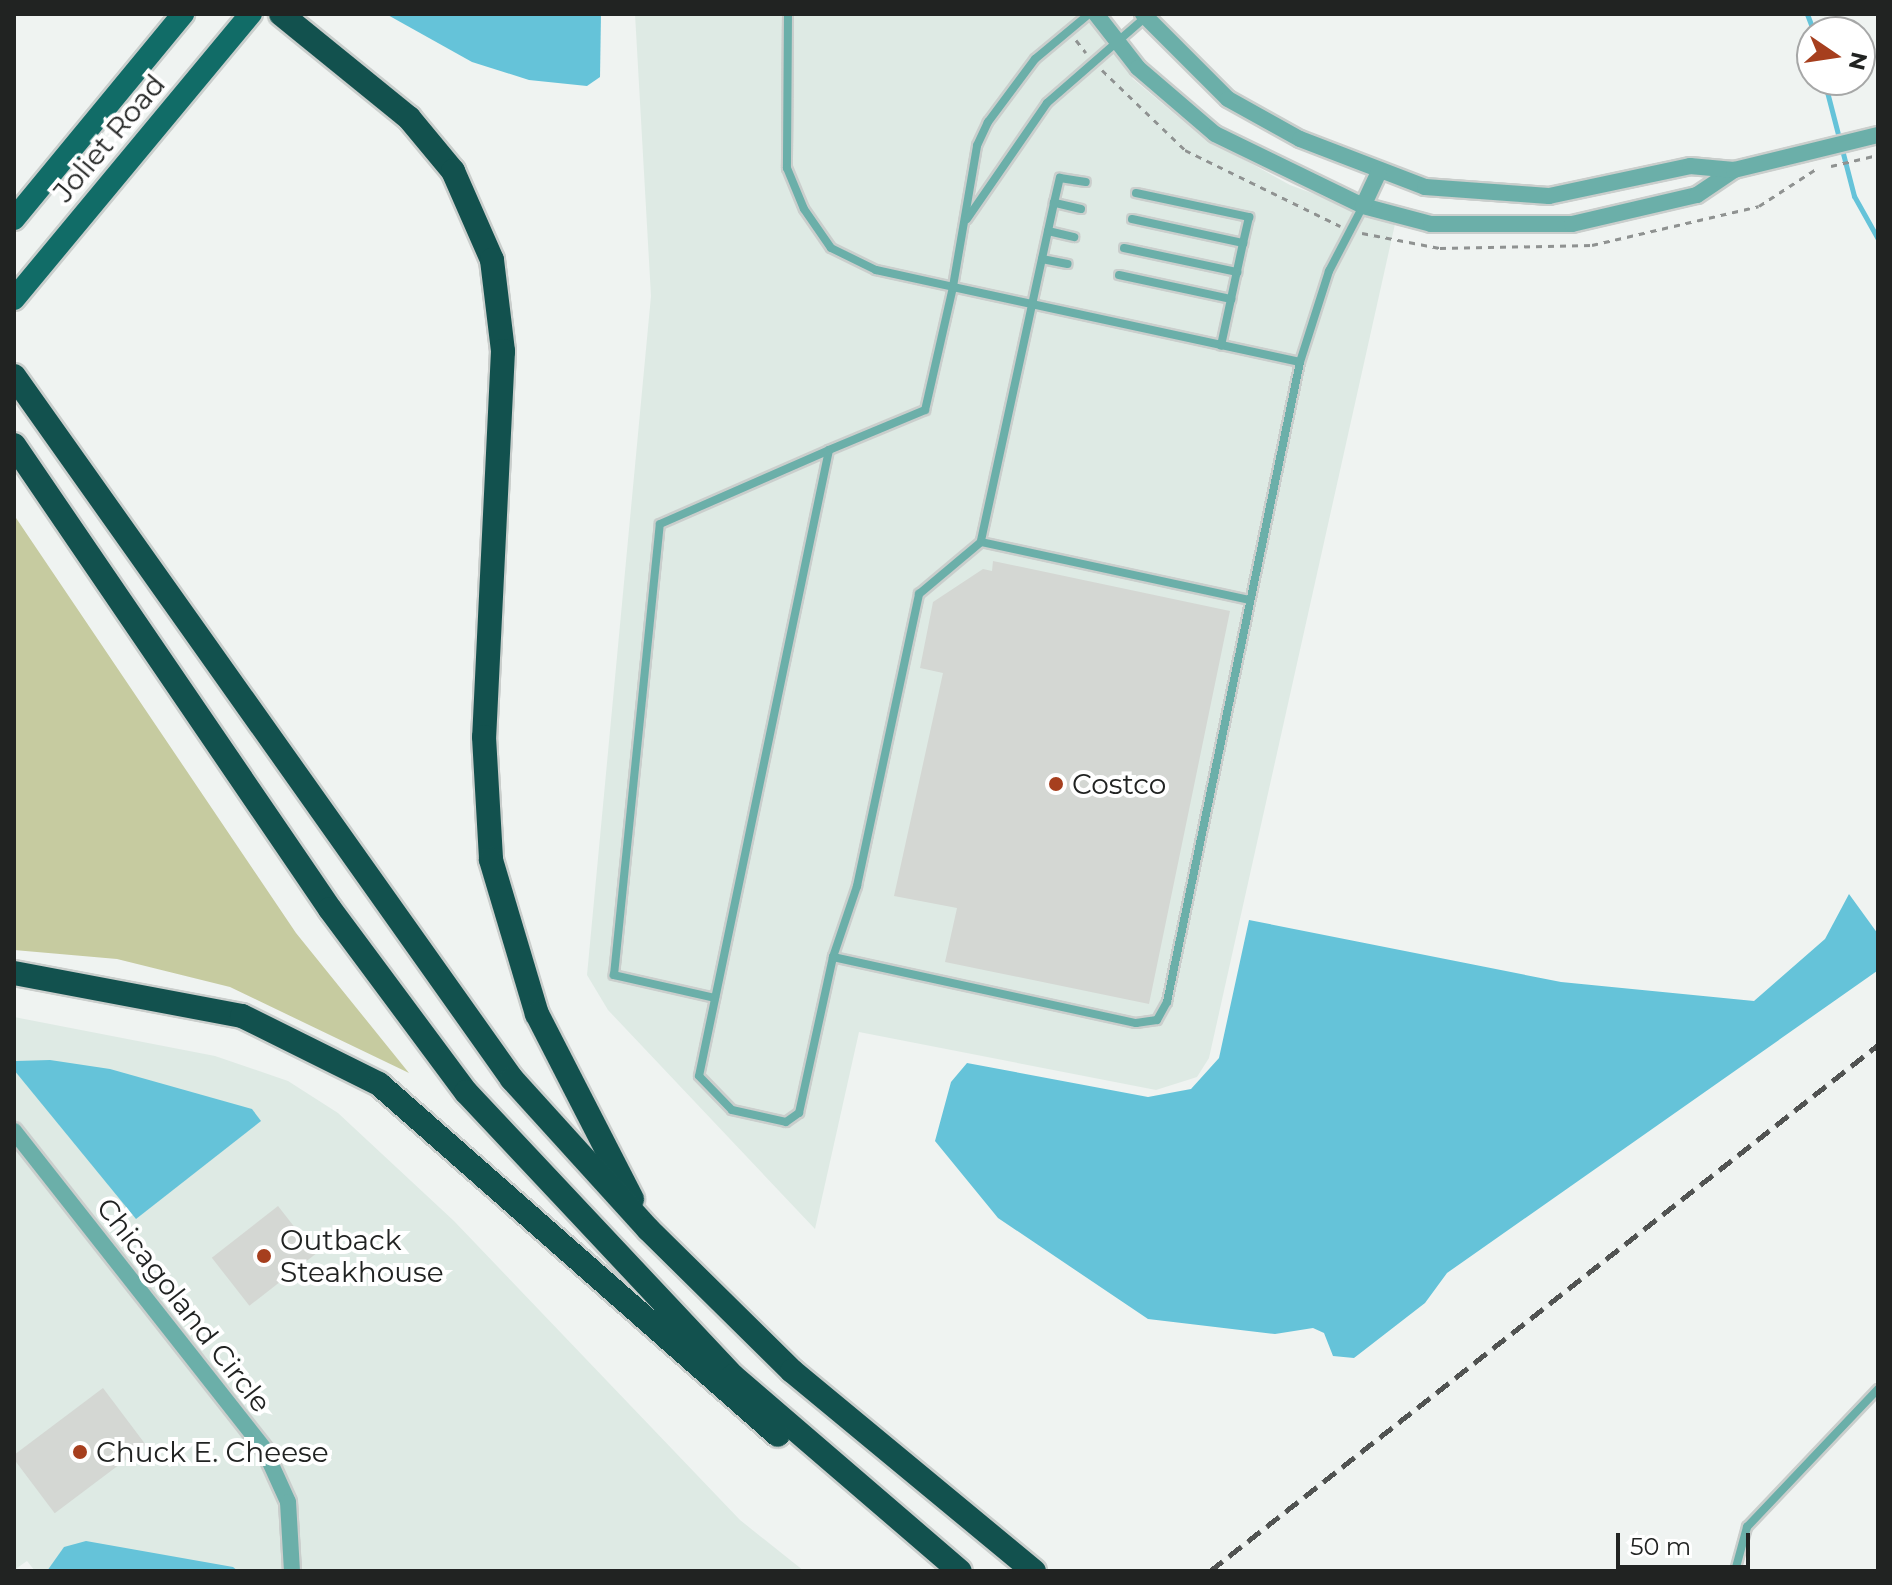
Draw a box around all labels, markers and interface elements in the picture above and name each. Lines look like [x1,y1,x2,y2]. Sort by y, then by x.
north arrow [1796,16,1876,96]
text: N [1843,49,1873,73]
street label: Joliet Road [46,68,172,208]
place label: Costco [1072,767,1166,801]
marker: Costco [1047,775,1065,793]
street label: Chicagoland Circle [90,1191,278,1419]
place label: Outback Steakhouse [280,1223,444,1289]
marker: Outback Steakhouse [255,1247,273,1265]
place label: Chuck E. Cheese [96,1435,329,1469]
marker: Chuck E. Cheese [71,1443,89,1461]
scale bar [1620,1517,1754,1567]
text: 50 m [1630,1532,1691,1561]

